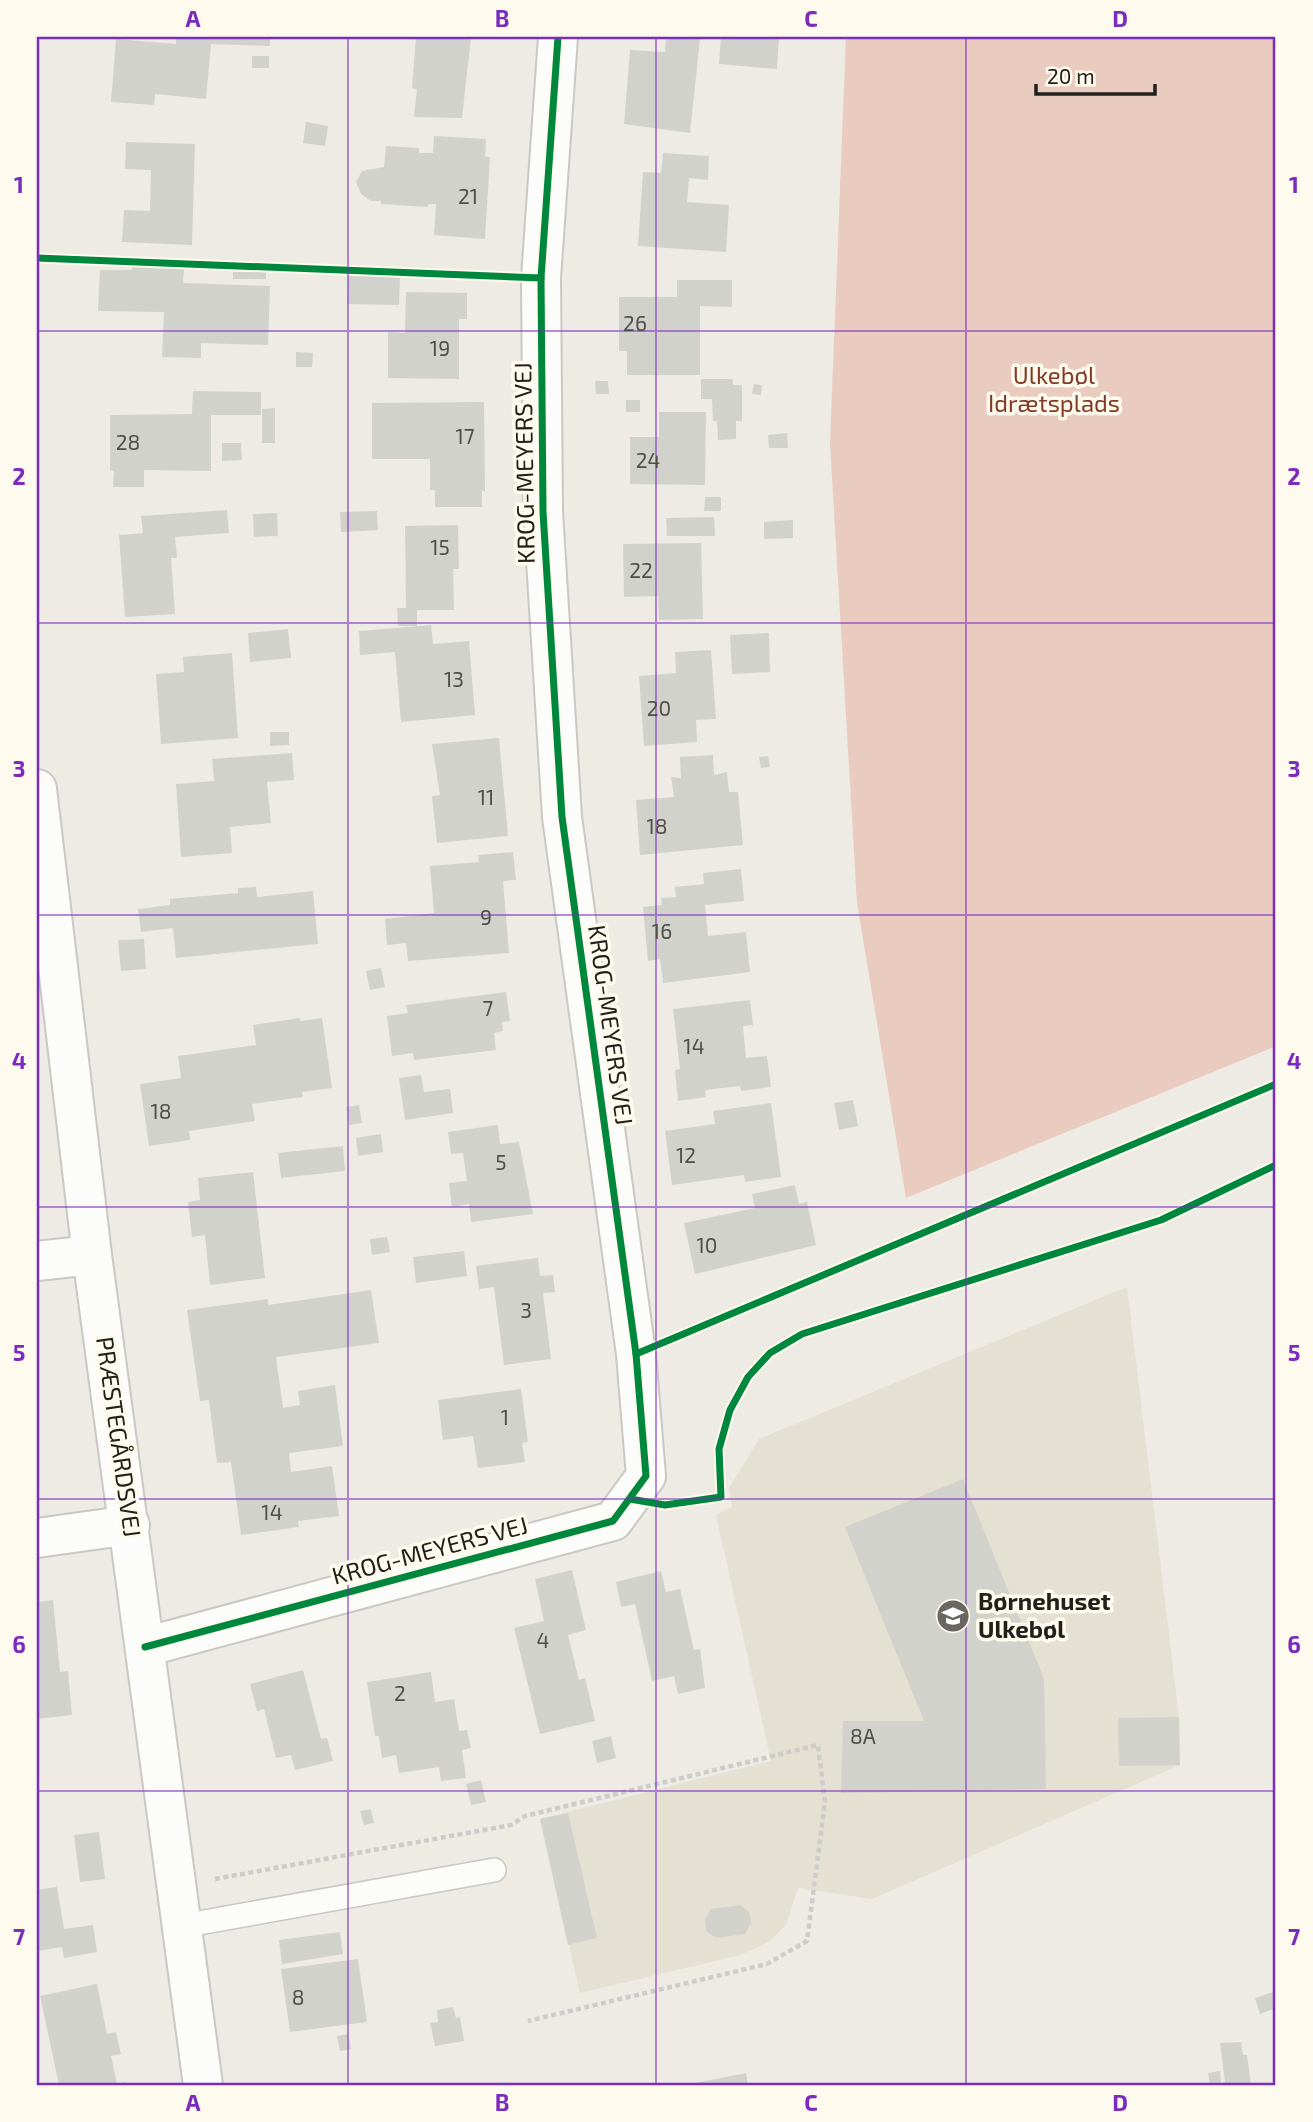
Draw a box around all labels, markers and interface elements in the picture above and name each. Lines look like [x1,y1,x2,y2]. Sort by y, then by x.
text: A [185,4,201,32]
text: B [495,4,509,32]
text: C [804,4,818,32]
text: D [1112,4,1128,32]
scale bar [1036,52,1156,96]
text: 20 m [1047,63,1095,88]
text: 1 [14,170,24,198]
text: 1 [1289,170,1299,198]
house number: 21 [458,183,478,208]
house number: 26 [623,310,647,335]
house number: 19 [430,335,450,360]
park label: Ulkebøl Idrætsplads [988,360,1120,417]
street label: KROG-MEYERS VEJ [507,362,540,564]
house number: 17 [455,423,475,448]
house number: 28 [116,429,140,454]
house number: 24 [636,447,660,472]
text: 2 [12,462,26,490]
text: 2 [1287,462,1301,490]
house number: 15 [430,534,450,559]
house number: 22 [629,557,653,582]
house number: 13 [444,666,464,691]
house number: 20 [647,695,671,720]
text: 3 [12,754,26,782]
text: 3 [1287,754,1301,782]
house number: 11 [478,784,494,809]
house number: 18 [646,813,668,838]
house number: 9 [480,904,492,929]
house number: 16 [652,918,672,943]
street label: KROG-MEYERS VEJ [583,923,640,1127]
house number: 7 [483,995,494,1020]
house number: 14 [683,1033,705,1058]
text: 4 [12,1046,26,1074]
text: 4 [1287,1046,1301,1074]
house number: 18 [150,1098,172,1123]
house number: 12 [676,1142,696,1167]
house number: 5 [495,1149,507,1174]
house number: 10 [696,1232,718,1257]
house number: 3 [520,1297,532,1322]
street label: PRÆSTEGÅRDSVEJ [91,1335,148,1539]
text: 5 [13,1338,25,1366]
text: 5 [1288,1338,1300,1366]
house number: 1 [501,1404,509,1429]
house number: 14 [261,1499,283,1524]
street label: KROG-MEYERS VEJ [328,1509,531,1590]
place label: Børnehuset Ulkebøl [978,1586,1111,1643]
school or university icon: Børnehuset Ulkebøl [934,1597,972,1635]
house number: 4 [537,1627,549,1652]
text: 6 [12,1630,26,1658]
text: 6 [1287,1630,1301,1658]
house number: 2 [394,1680,406,1705]
house number: 8A [850,1723,876,1748]
text: 7 [13,1922,25,1950]
text: 7 [1288,1922,1300,1950]
house number: 8 [292,1984,304,2009]
text: A [185,2088,201,2116]
text: B [495,2088,509,2116]
text: C [804,2088,818,2116]
text: D [1112,2088,1128,2116]

